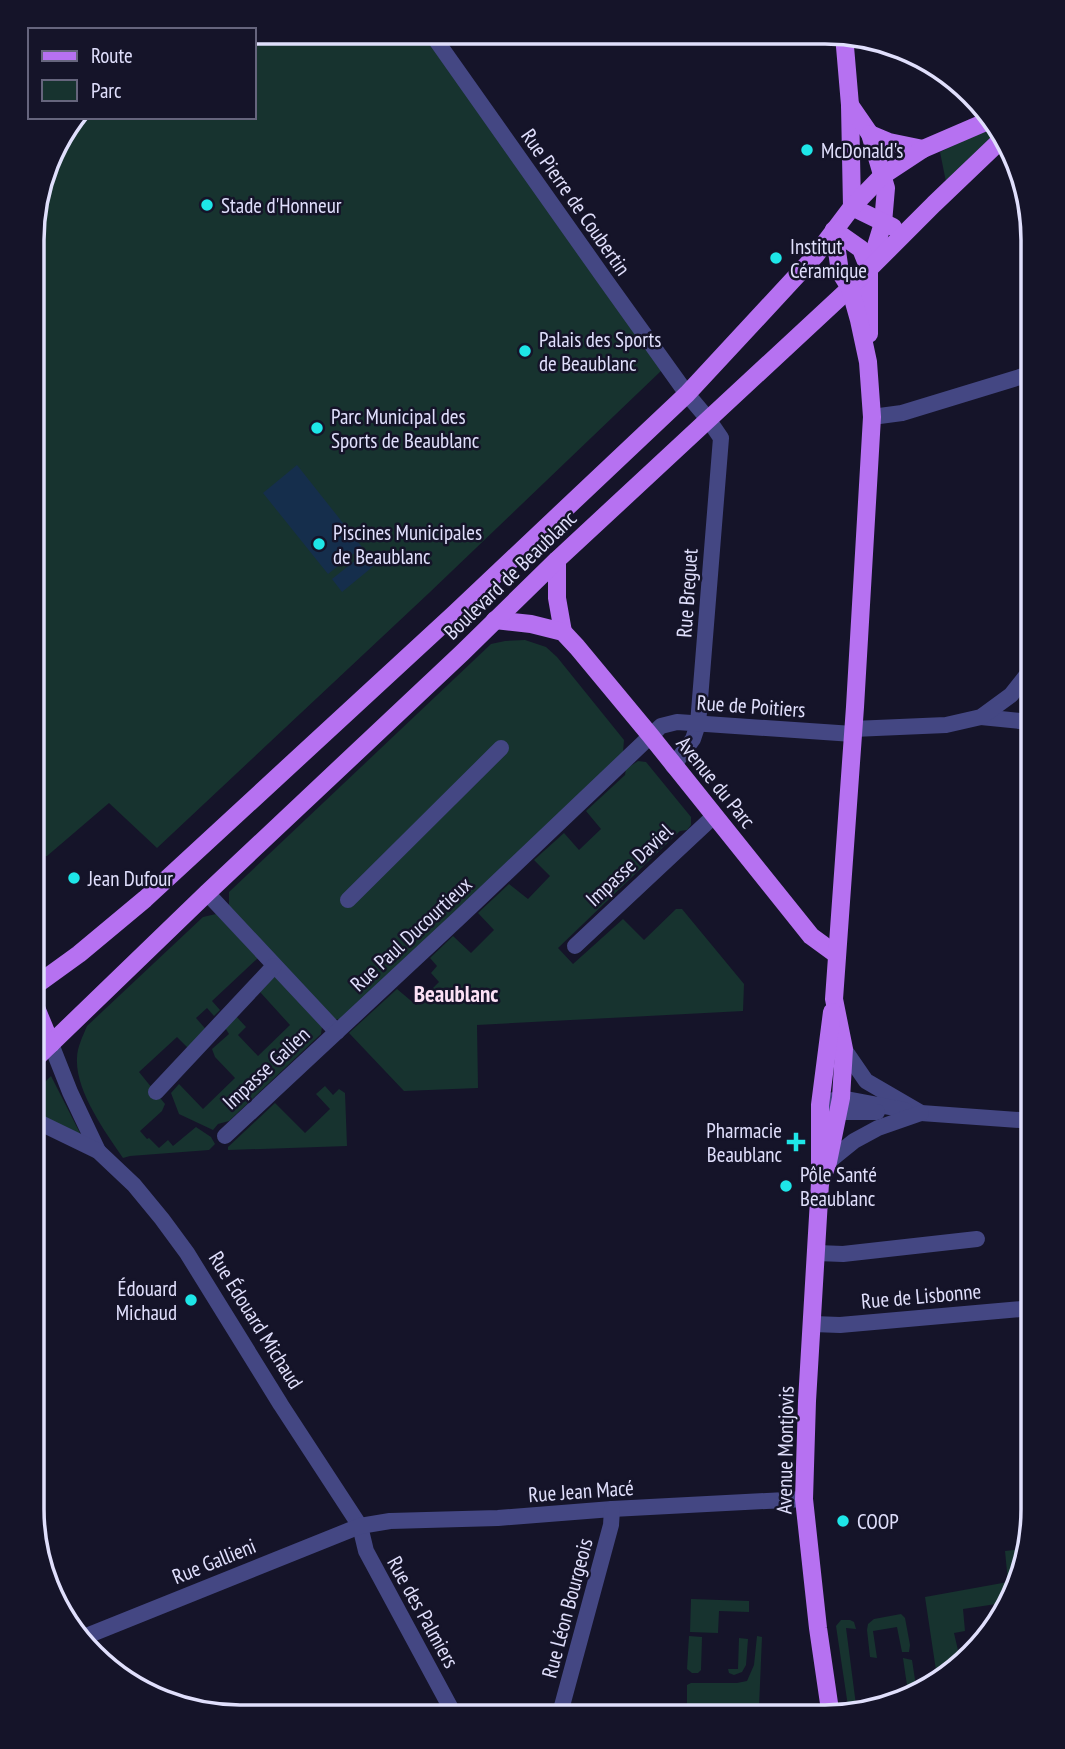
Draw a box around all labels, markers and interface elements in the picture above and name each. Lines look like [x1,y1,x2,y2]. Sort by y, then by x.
legend [28,28,256,119]
text: Route [91,42,133,69]
text: Parc [91,77,122,104]
street label: Rue Pierre de Coubertin [515,124,637,280]
place label: McDonald's [821,137,903,164]
marker: McDonald's [799,142,815,158]
place label: Stade d'Honneur [221,192,342,219]
marker: Stade d'Honneur [199,197,215,213]
place label: Institut Céramique [790,233,867,284]
marker: Institut Céramique [768,250,784,266]
place label: Palais des Sports de Beaublanc [539,326,661,377]
marker: Palais des Sports de Beaublanc [517,343,533,359]
place label: Parc Municipal des Sports de Beaublanc [331,403,480,454]
marker: Parc Municipal des Sports de Beaublanc [309,420,325,436]
street label: Boulevard de Beaublanc [438,504,583,645]
place label: Piscines Municipales de Beaublanc [333,519,482,570]
marker: Piscines Municipales de Beaublanc [311,536,327,552]
street label: Rue Breguet [670,547,704,638]
street label: Rue de Poitiers [696,689,806,723]
street label: Avenue du Parc [671,730,762,834]
street label: Impasse Daviel [580,818,678,912]
place label: Jean Dufour [87,865,173,892]
marker: Jean Dufour [66,870,82,886]
street label: Rue Paul Ducourtieux [345,871,478,997]
district label: Beaublanc [414,979,498,1008]
street label: Impasse Galien [217,1021,315,1115]
place label: Pharmacie Beaublanc [706,1117,783,1168]
marker: Pharmacie Beaublanc [788,1134,804,1150]
place label: Pôle Santé Beaublanc [800,1161,877,1212]
marker: Pôle Santé Beaublanc [778,1178,794,1194]
street label: Rue Édouard Michaud [203,1246,309,1394]
place label: Édouard Michaud [116,1275,177,1326]
street label: Rue de Lisbonne [860,1277,982,1315]
marker: Édouard Michaud [183,1292,199,1308]
street label: Avenue Montjovis [770,1386,800,1514]
street label: Rue Jean Macé [527,1474,635,1508]
place label: COOP [857,1508,899,1535]
marker: COOP [835,1513,851,1529]
street label: Rue Gallieni [168,1532,260,1590]
street label: Rue Léon Bourgeois [535,1535,599,1681]
street label: Rue des Palmiers [381,1551,465,1673]

